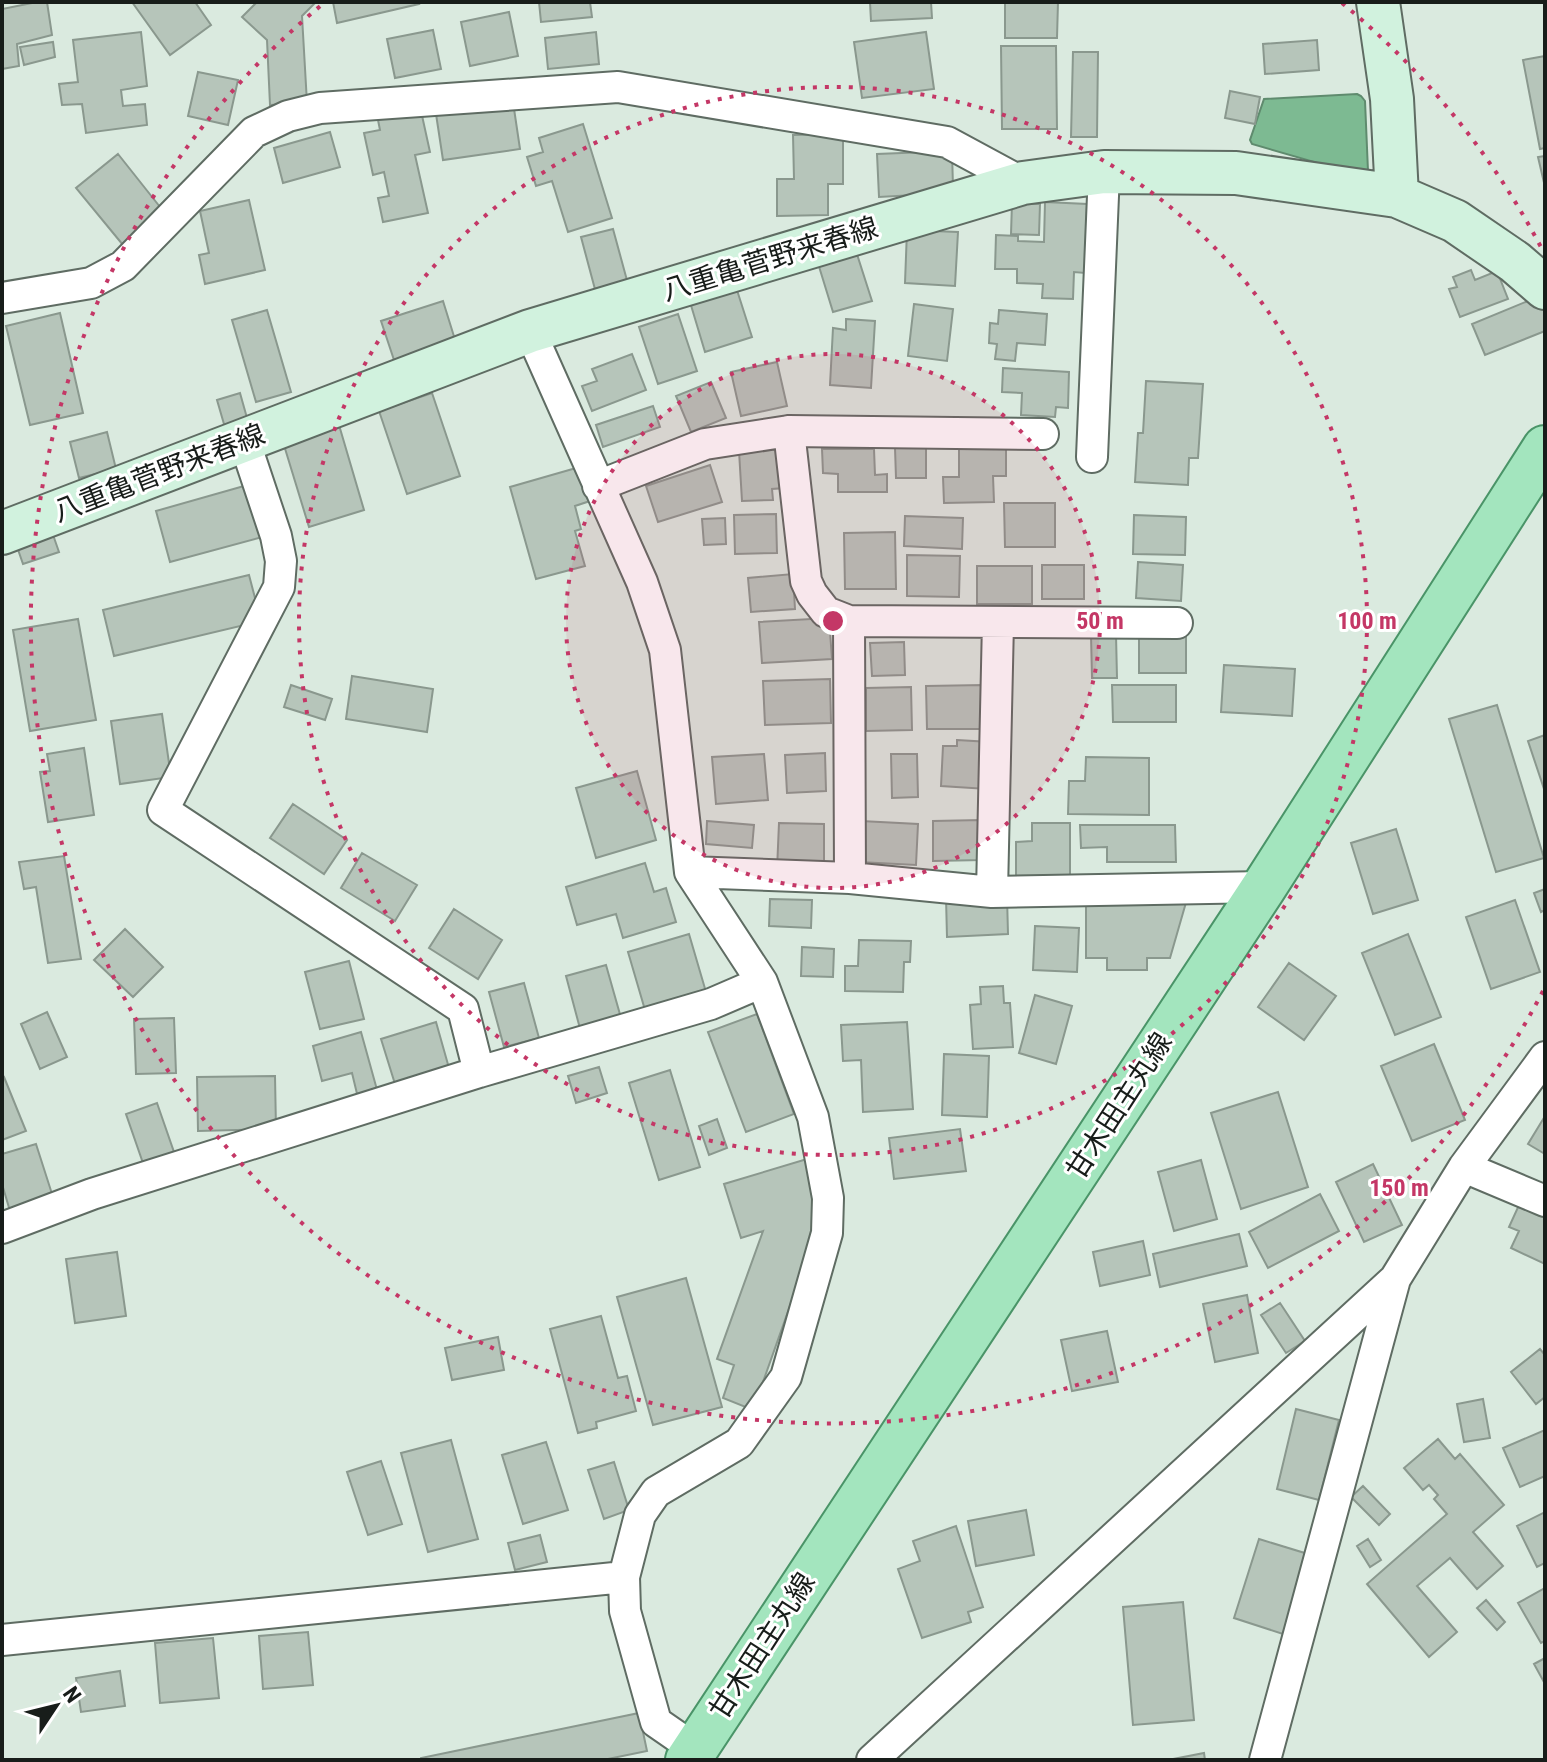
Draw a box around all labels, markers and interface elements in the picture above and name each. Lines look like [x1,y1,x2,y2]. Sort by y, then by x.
street label: 八重亀菅野来春線 [658,210,882,308]
street label: 八重亀菅野来春線 [49,417,269,529]
centre of rings [819,607,847,635]
text: 50 m [1076,607,1124,635]
text: 100 m [1337,607,1397,635]
street label: 甘木田主丸線 [1059,1027,1179,1185]
text: 150 m [1369,1174,1429,1202]
street label: 甘木田主丸線 [702,1567,822,1725]
north arrow [16,1666,96,1746]
text: N [58,1682,86,1708]

